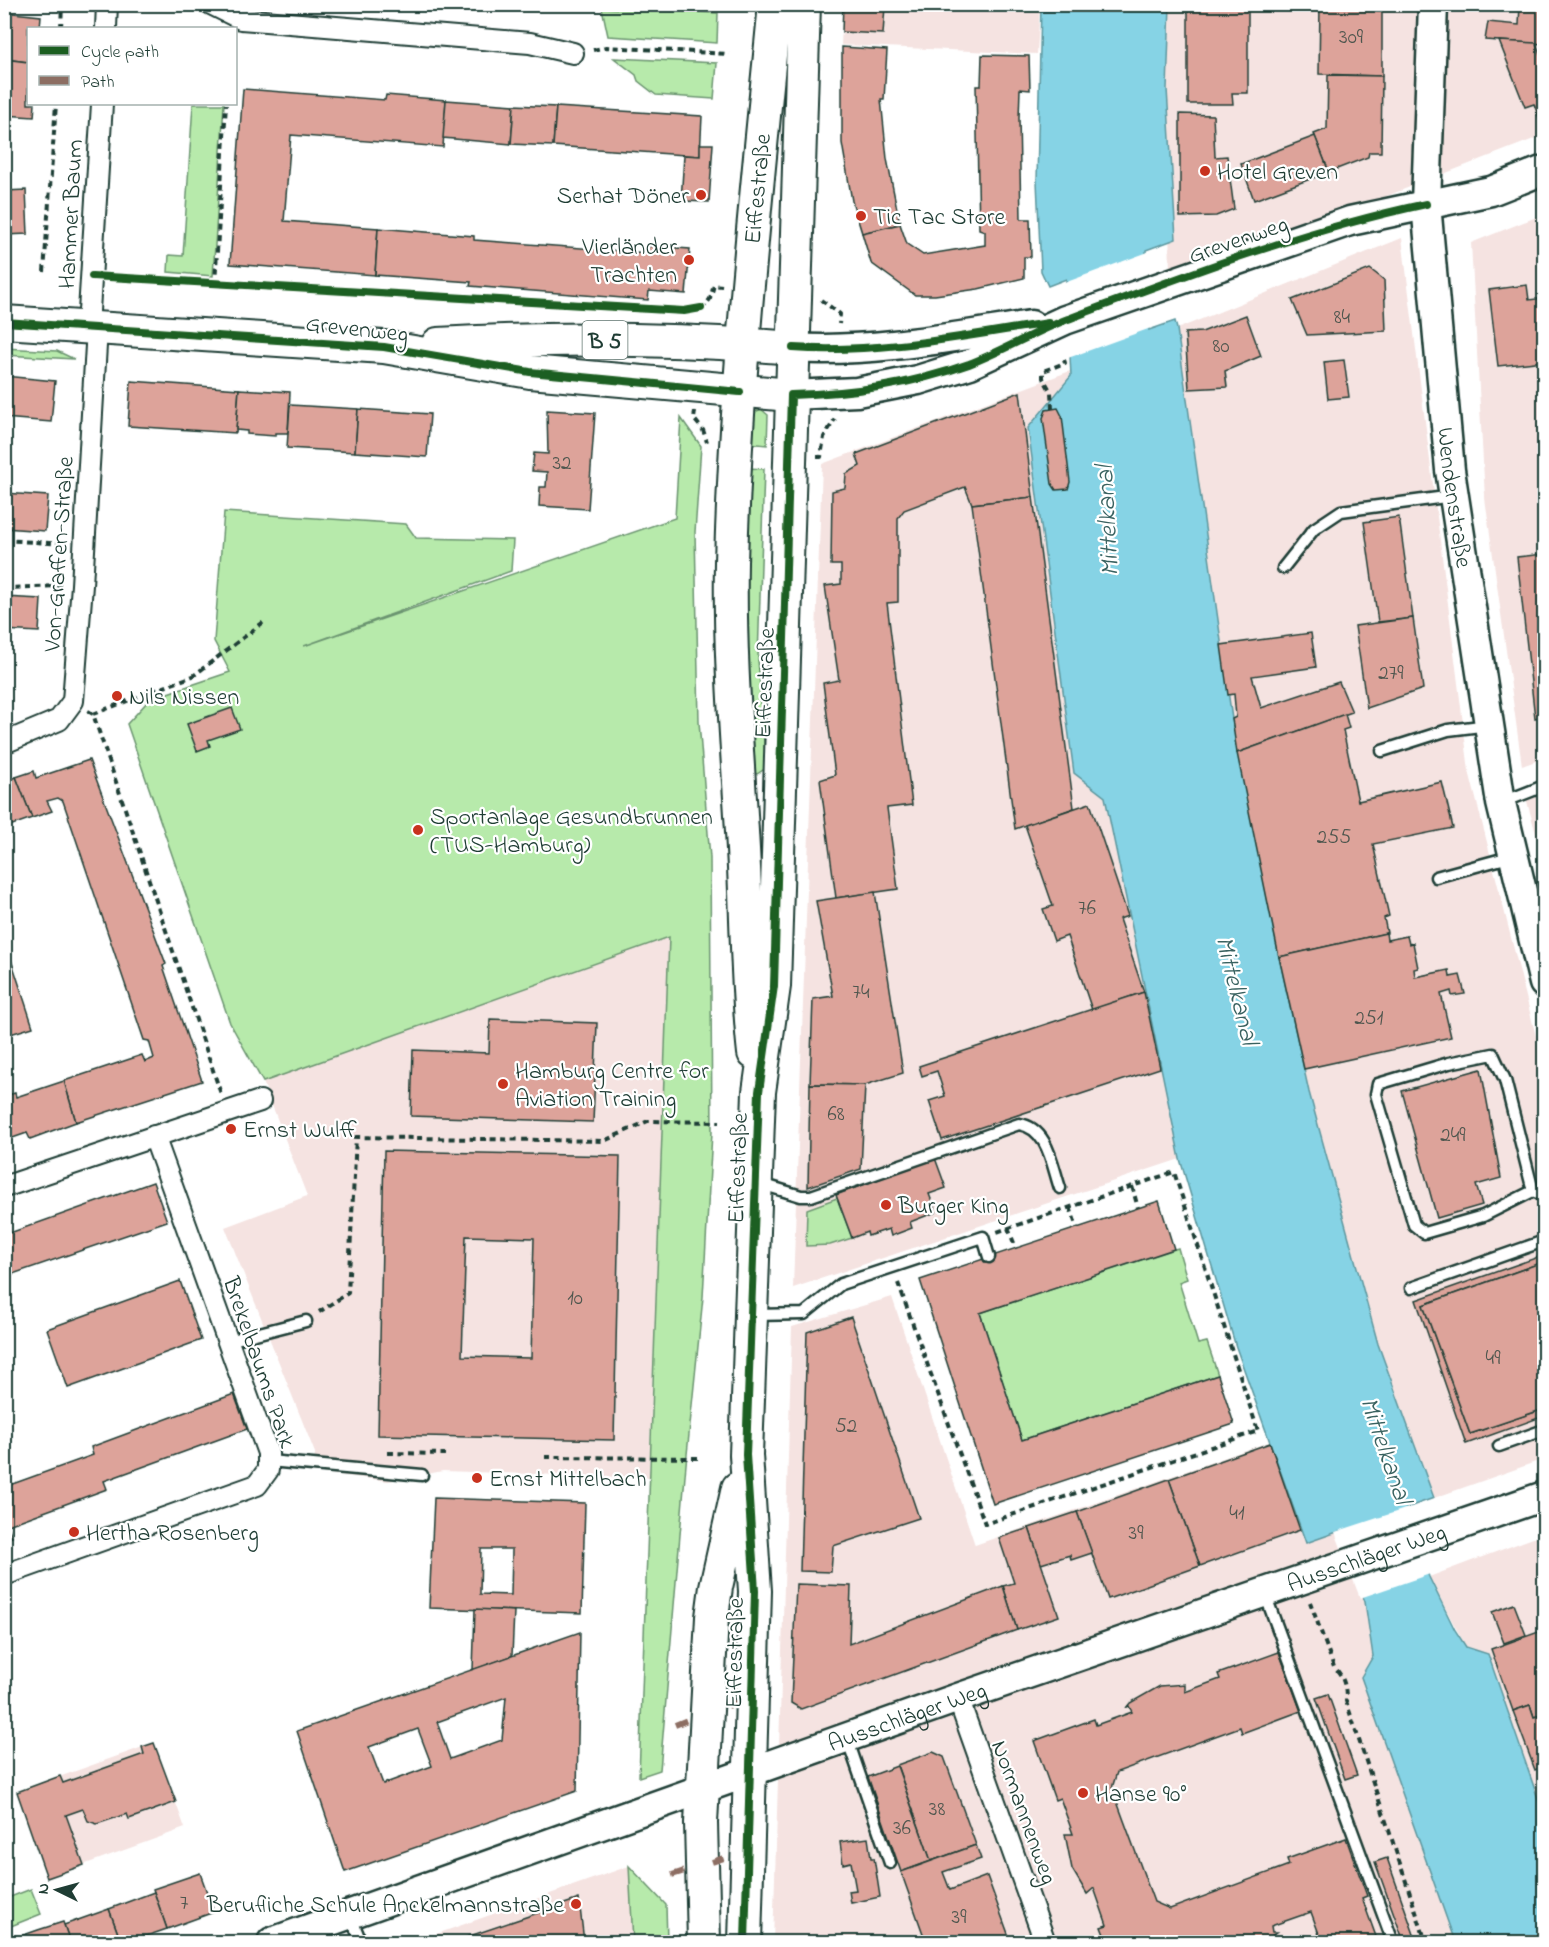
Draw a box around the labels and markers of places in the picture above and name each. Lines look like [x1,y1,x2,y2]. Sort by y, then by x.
place label: Hotel Greven [1217,156,1338,191]
marker: Hotel Greven [1198,164,1212,178]
place label: Serhat Döner [557,180,690,215]
marker: Serhat Döner [694,188,708,202]
place label: Tic Tac Store [873,201,1005,236]
marker: Tic Tac Store [854,209,868,223]
place label: Vierländer Trachten [581,231,678,294]
marker: Vierländer Trachten [682,253,696,267]
place label: Nils Nissen [129,681,239,716]
marker: Nils Nissen [110,689,124,703]
place label: Sportanlage Gesundbrunnen (TUS-Hamburg) [430,801,713,864]
marker: Sportanlage Gesundbrunnen (TUS-Hamburg) [411,823,425,837]
place label: Hamburg Centre for Aviation Training [515,1055,709,1118]
marker: Hamburg Centre for Aviation Training [496,1077,510,1091]
place label: Ernst Wulff [243,1114,357,1149]
marker: Ernst Wulff [224,1122,238,1136]
place label: Burger King [897,1190,1009,1225]
marker: Burger King [879,1198,893,1212]
place label: Ernst Mittelbach [489,1463,647,1498]
marker: Ernst Mittelbach [470,1471,484,1485]
place label: Hertha Rosenberg [86,1517,259,1552]
marker: Hertha Rosenberg [67,1525,81,1539]
place label: Hanse 90° [1095,1778,1187,1813]
marker: Hanse 90° [1076,1786,1090,1800]
place label: Berufliche Schule Anckelmannstraße [206,1889,564,1924]
marker: Berufliche Schule Anckelmannstraße [569,1897,583,1911]

